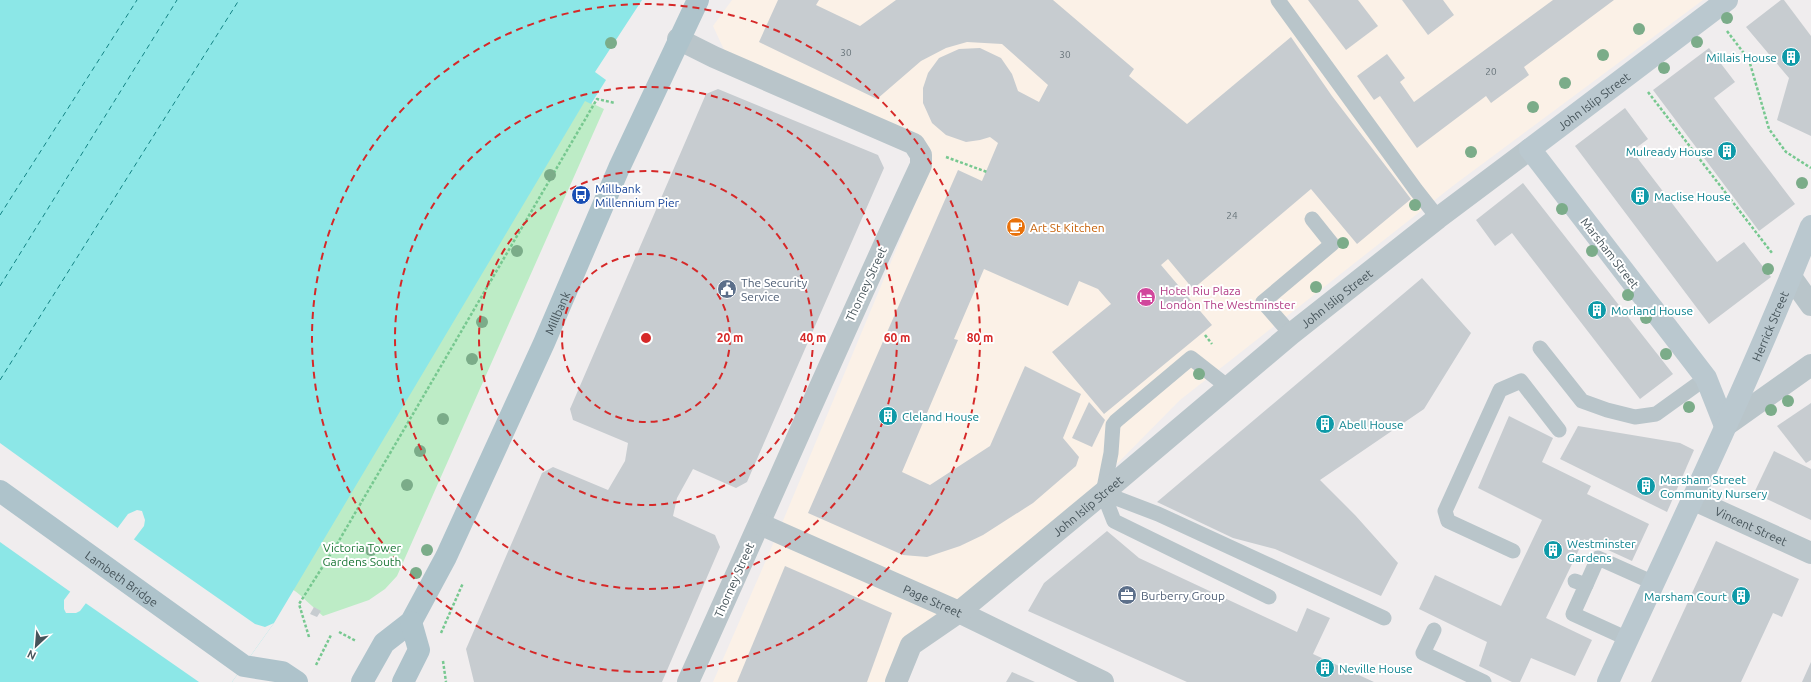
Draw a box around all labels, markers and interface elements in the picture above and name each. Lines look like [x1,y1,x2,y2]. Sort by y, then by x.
building icon: Millais House [1780,46,1802,68]
house number: 30 [840,47,852,58]
house number: 30 [1059,49,1071,60]
place label: Millais House [1706,51,1777,64]
house number: 20 [1485,66,1497,77]
street label: John Islip Street [1555,69,1632,132]
building icon: Mulready House [1716,140,1738,162]
place label: Mulready House [1626,145,1713,158]
place label: Millbank Millennium Pier [595,182,680,209]
bus stop icon: Millbank Millennium Pier [570,184,592,206]
building icon: Maclise House [1629,185,1651,207]
place label: Maclise House [1654,190,1731,203]
house number: 24 [1226,210,1238,221]
street label: Marsham Street [1578,215,1642,291]
cafe icon: Art St Kitchen [1005,216,1027,238]
place label: Art St Kitchen [1030,221,1105,234]
street label: Thorney Street [843,244,889,323]
street label: John Islip Street [1298,266,1375,330]
place label: The Security Service [741,276,807,303]
public building icon: The Security Service [716,278,738,300]
place label: Hotel Riu Plaza London The Westminster [1160,284,1296,311]
hotel icon: Hotel Riu Plaza London The Westminster [1135,286,1157,308]
street label: Millbank [542,289,572,336]
street label: Herrick Street [1749,289,1791,363]
building icon: Morland House [1586,299,1608,321]
place label: Morland House [1611,304,1693,317]
centre of rings [639,331,653,345]
text: 20 m [717,331,743,344]
text: 40 m [800,331,826,344]
text: 60 m [884,331,910,344]
text: 80 m [967,331,993,344]
building icon: Cleland House [877,405,899,427]
place label: Cleland House [902,410,979,423]
building icon: Abell House [1314,413,1336,435]
place label: Abell House [1339,418,1404,431]
street label: John Islip Street [1050,473,1125,538]
place label: Marsham Street Community Nursery [1660,473,1768,500]
building icon: Marsham Street Community Nursery [1635,475,1657,497]
street label: Vincent Street [1713,504,1790,548]
place label: Westminster Gardens [1567,537,1636,564]
building icon: Westminster Gardens [1542,539,1564,561]
street label: Thorney Street [712,540,756,619]
park label: Victoria Tower Gardens South [323,541,402,568]
street label: Lambeth Bridge [83,548,161,609]
street label: Page Street [901,582,965,619]
office icon: Burberry Group [1116,584,1138,606]
building icon: Marsham Court [1730,585,1752,607]
place label: Burberry Group [1141,589,1225,602]
place label: Marsham Court [1644,590,1727,603]
north arrow [16,626,56,666]
text: N [25,648,38,662]
building icon: Neville House [1314,657,1336,679]
place label: Neville House [1339,662,1413,675]

